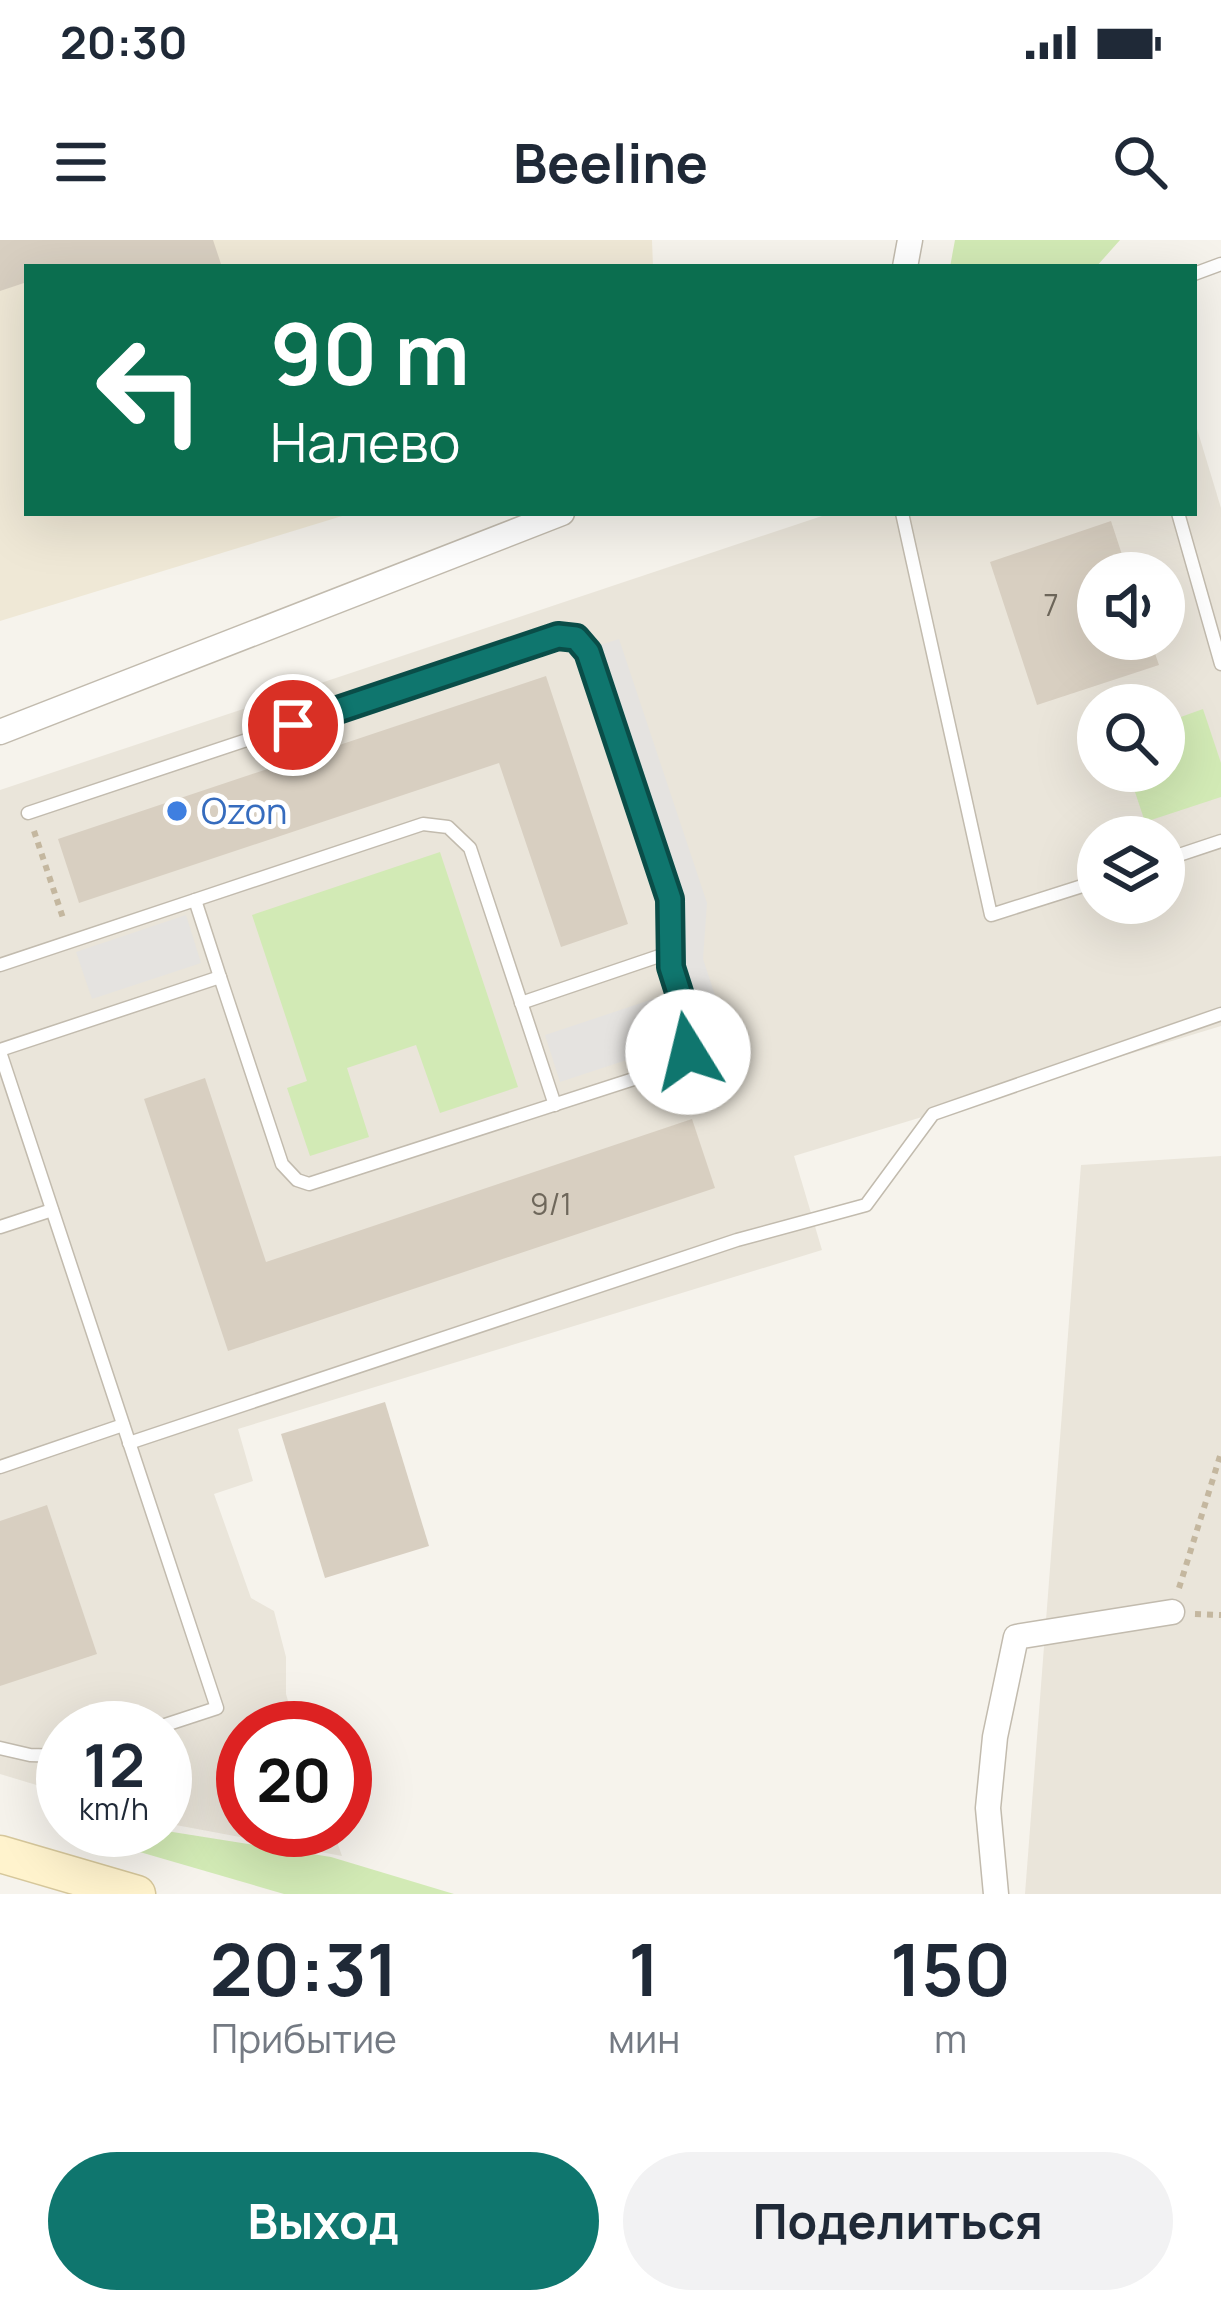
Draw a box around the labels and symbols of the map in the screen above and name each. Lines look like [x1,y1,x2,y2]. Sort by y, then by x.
house number: 7 [1043,584,1059,625]
pin [242,674,344,776]
place label: Ozon [201,786,287,835]
marker: Ozon [164,798,190,824]
position arrow [625,989,751,1115]
house number: 9/1 [530,1183,572,1224]
speed limit sign: 20 [216,1701,372,1857]

